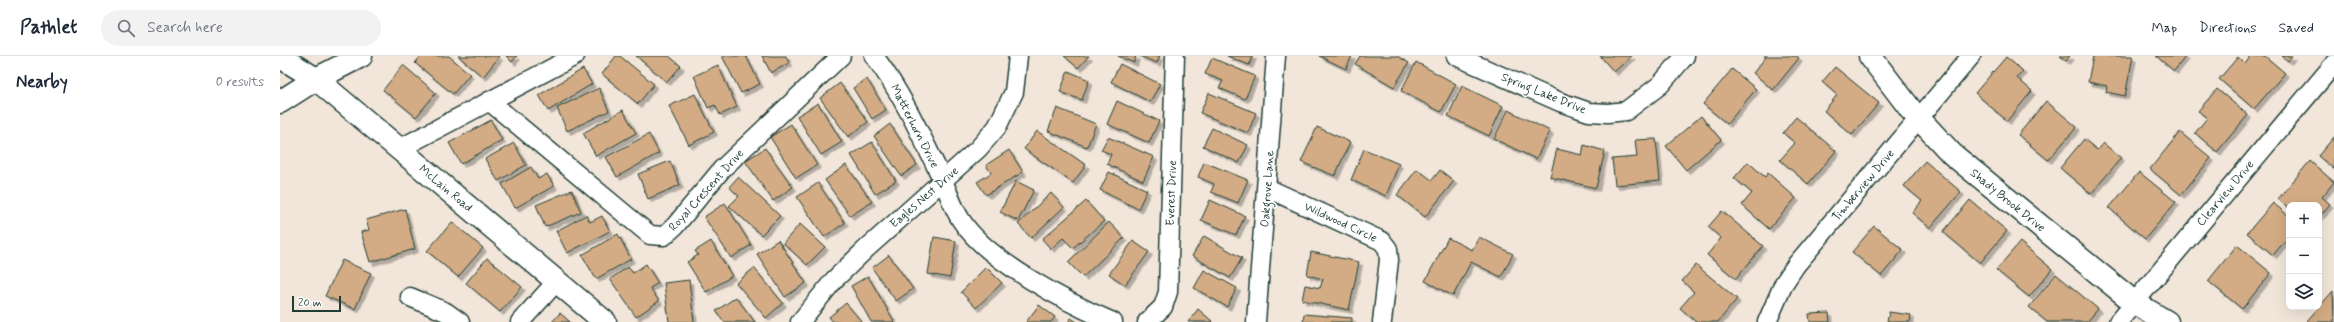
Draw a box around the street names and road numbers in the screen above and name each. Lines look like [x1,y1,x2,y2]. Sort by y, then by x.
street label: Spring Lake Drive [1498,70,1589,119]
street label: Matterhorn Drive [886,82,942,171]
street label: Royal Crescent Drive [666,146,748,235]
street label: Timberview Drive [1829,146,1899,225]
street label: Oakgrove Lane [1257,150,1280,228]
street label: Clearview Drive [2193,157,2258,230]
street label: Everest Drive [1163,160,1181,226]
street label: McLain Road [415,162,476,216]
street label: Eagles Nest Drive [887,163,962,232]
street label: Shady Brook Drive [1966,165,2048,236]
street label: Wildwood Circle [1302,199,1380,247]

